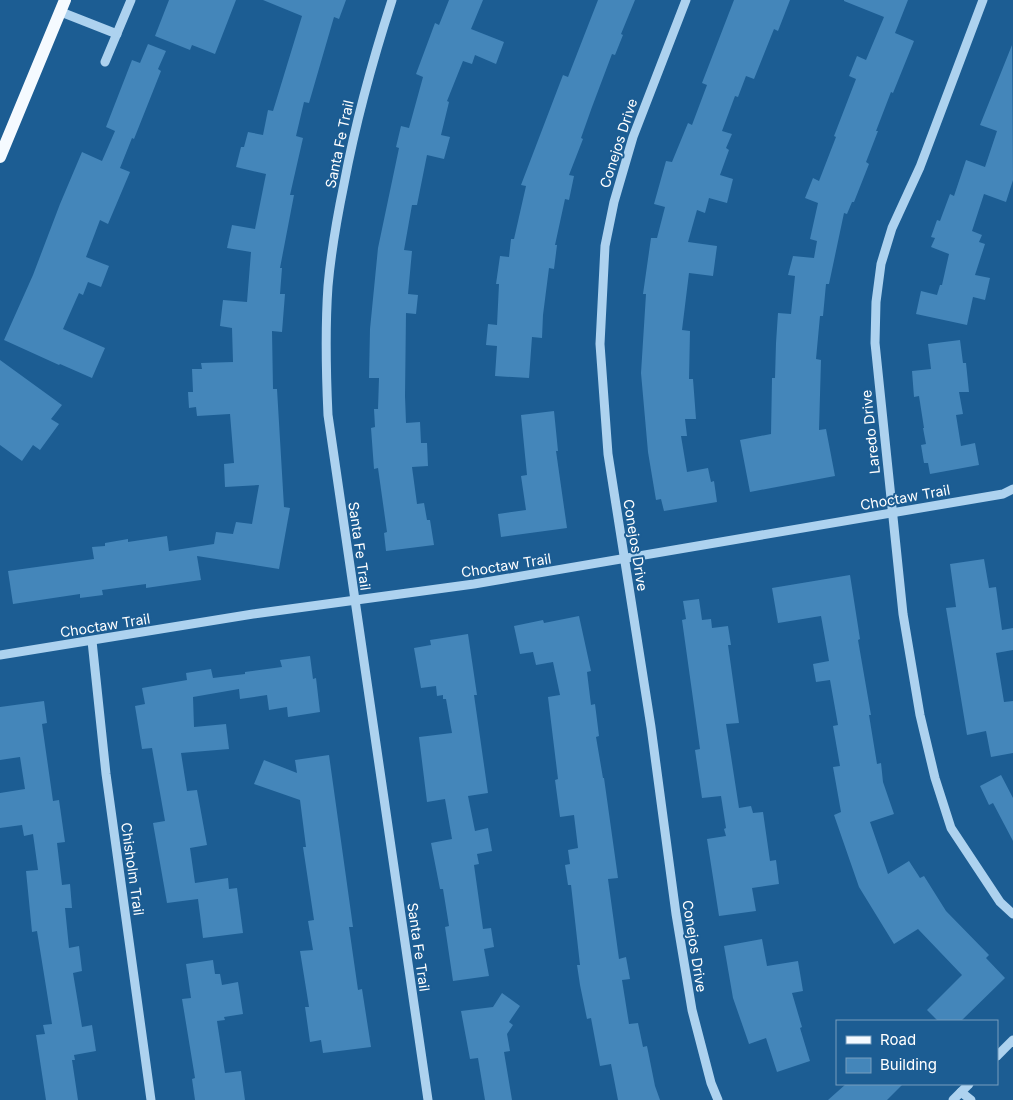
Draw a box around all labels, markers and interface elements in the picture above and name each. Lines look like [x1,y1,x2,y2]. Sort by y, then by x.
street label: Conejos Drive [596,96,640,190]
street label: Santa Fe Trail [321,98,357,190]
street label: Laredo Drive [857,389,883,475]
street label: Choctaw Trail [859,481,951,513]
street label: Conejos Drive [620,498,652,592]
street label: Santa Fe Trail [345,500,375,592]
street label: Choctaw Trail [460,549,552,581]
street label: Choctaw Trail [59,609,151,641]
street label: Chisholm Trail [118,821,148,917]
street label: Conejos Drive [679,899,711,993]
street label: Santa Fe Trail [404,901,434,993]
legend [836,1020,998,1085]
text: Road [880,1030,916,1049]
text: Building [880,1055,937,1074]

